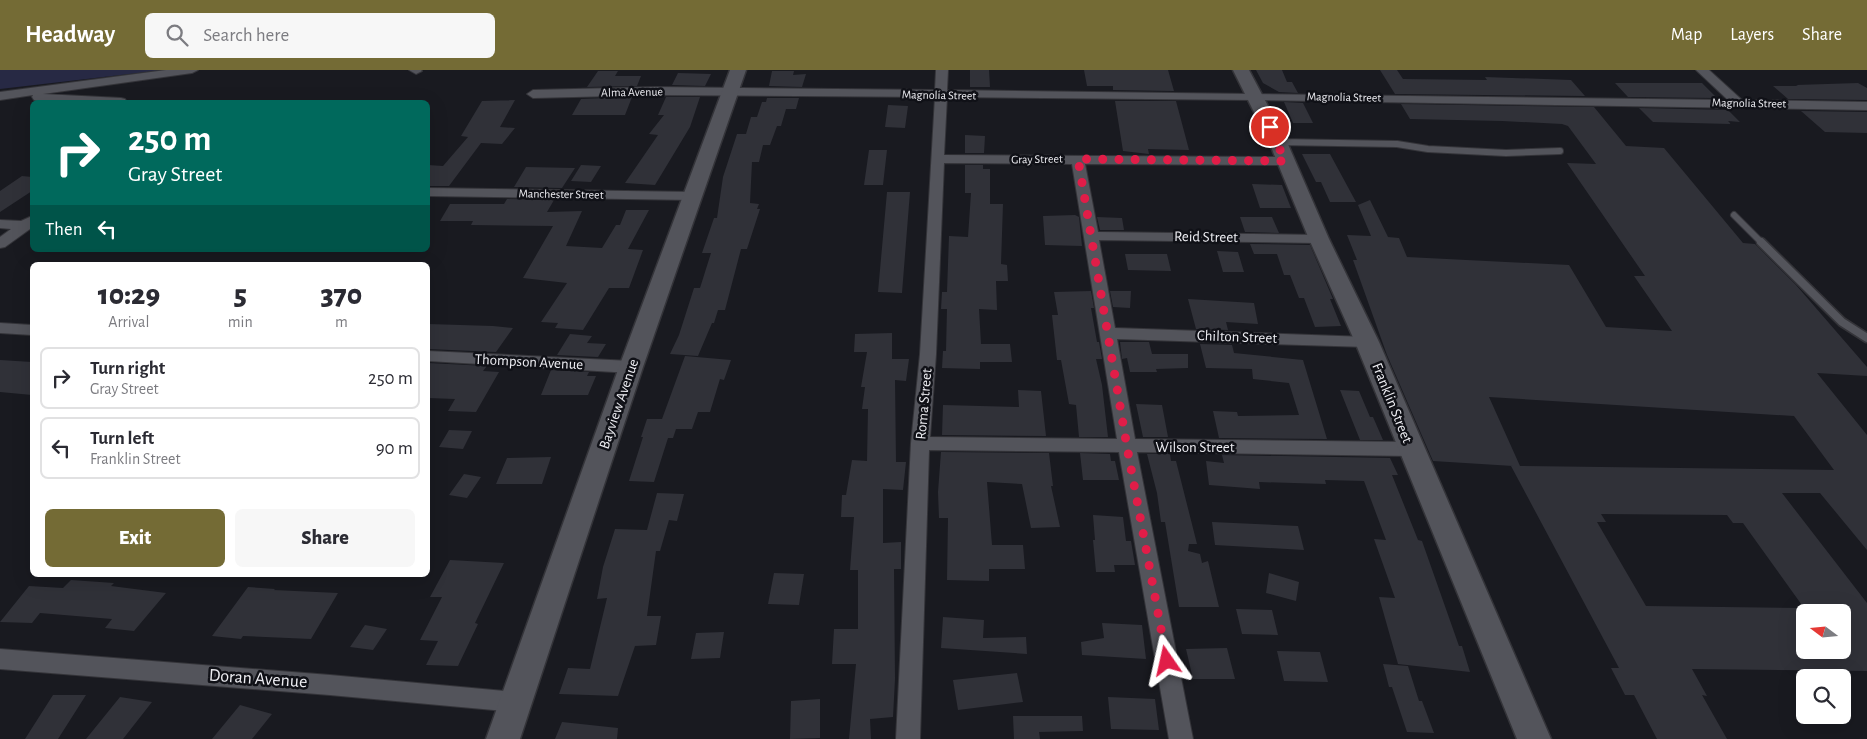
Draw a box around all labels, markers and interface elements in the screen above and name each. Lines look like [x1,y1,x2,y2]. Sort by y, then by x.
search box [145,13,495,58]
icon: search [163,21,191,49]
text: Headway [25,23,115,47]
text: Search here [203,26,289,45]
text: Map [1671,26,1702,44]
text: Layers [1730,26,1774,44]
text: Share [1802,26,1842,44]
street label: Alma Avenue [601,85,663,99]
street label: Magnolia Street [902,88,976,102]
street label: Magnolia Street [1307,90,1381,104]
street label: Magnolia Street [1712,96,1786,110]
pin [1249,106,1291,148]
icon: arrive [1256,113,1284,141]
icon: right [45,120,110,185]
text: 250 m [128,122,211,157]
street label: Gray Street [1011,153,1063,166]
text: Gray Street [128,163,222,185]
street label: Manchester Street [518,187,604,201]
icon: left [93,215,121,243]
text: Then [45,220,83,239]
street label: Reid Street [1174,229,1238,245]
text: 10:29 [98,280,160,310]
text: 5 [234,280,247,310]
text: 370 [320,280,362,310]
text: Arrival [108,314,149,330]
text: min [228,314,253,330]
text: m [335,314,348,330]
street label: Chilton Street [1197,328,1278,346]
street label: Thompson Avenue [474,352,584,372]
street label: Bayview Avenue [597,357,641,451]
text: Turn right [90,359,165,378]
street label: Franklin Street [1369,361,1415,445]
icon: right [47,364,75,392]
street label: Roma Street [913,367,935,440]
text: 250 m [368,369,413,388]
text: Gray Street [90,381,159,397]
text: Turn left [90,429,154,448]
icon: left [47,434,75,462]
text: 90 m [376,439,413,458]
street label: Wilson Street [1155,440,1235,455]
text: Franklin Street [90,451,181,467]
button: Exit [45,509,225,567]
button: Share [235,509,415,567]
north arrow [1796,604,1851,659]
map controls [1796,604,1851,724]
position arrow [1140,634,1192,686]
street label: Doran Avenue [208,667,308,691]
button: search [1796,669,1851,724]

